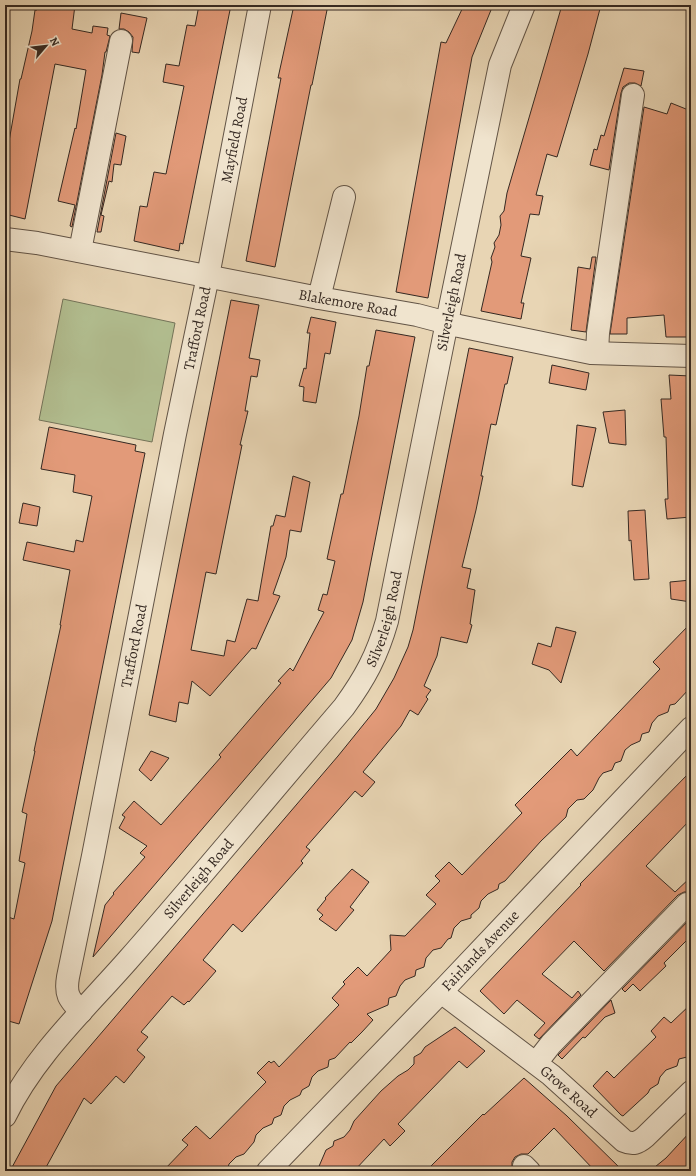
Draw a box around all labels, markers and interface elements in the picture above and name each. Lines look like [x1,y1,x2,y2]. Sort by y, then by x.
north arrow [26,26,66,66]
text: N [46,34,63,49]
street label: Mayfield Road [216,94,252,185]
street label: Silverleigh Road [431,251,471,353]
street label: Trafford Road [179,284,216,372]
street label: Blakemore Road [297,284,400,322]
street label: Silverleigh Road [361,568,407,670]
street label: Trafford Road [116,601,152,690]
street label: Silverleigh Road [159,834,239,923]
street label: Fairlands Avenue [437,905,524,995]
street label: Grove Road [536,1061,602,1123]

